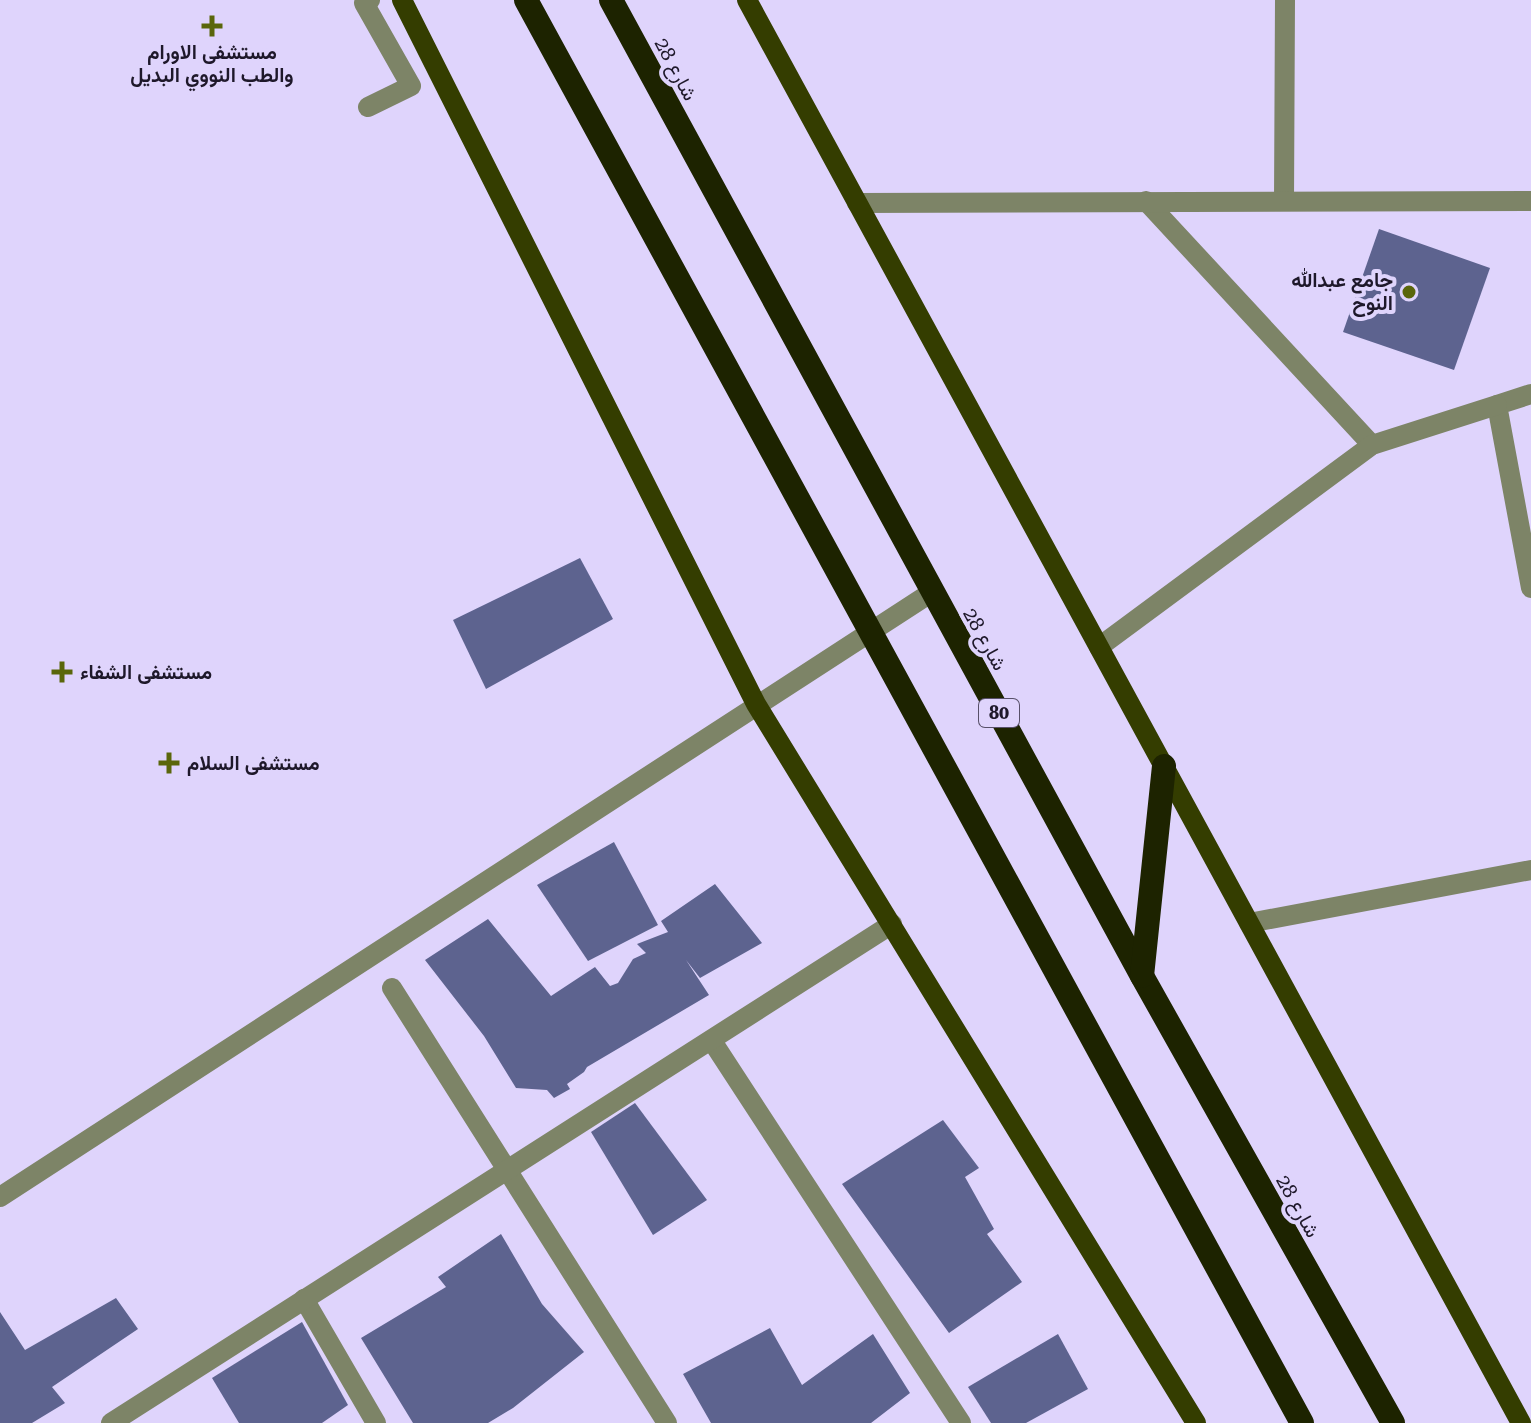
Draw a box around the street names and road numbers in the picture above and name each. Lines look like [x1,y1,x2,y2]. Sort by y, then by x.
street label: شارع 28 [648,33,702,105]
street label: شارع 28 [956,604,1012,675]
road number: 80 [979,699,1019,727]
street label: شارع 28 [1269,1171,1325,1242]

